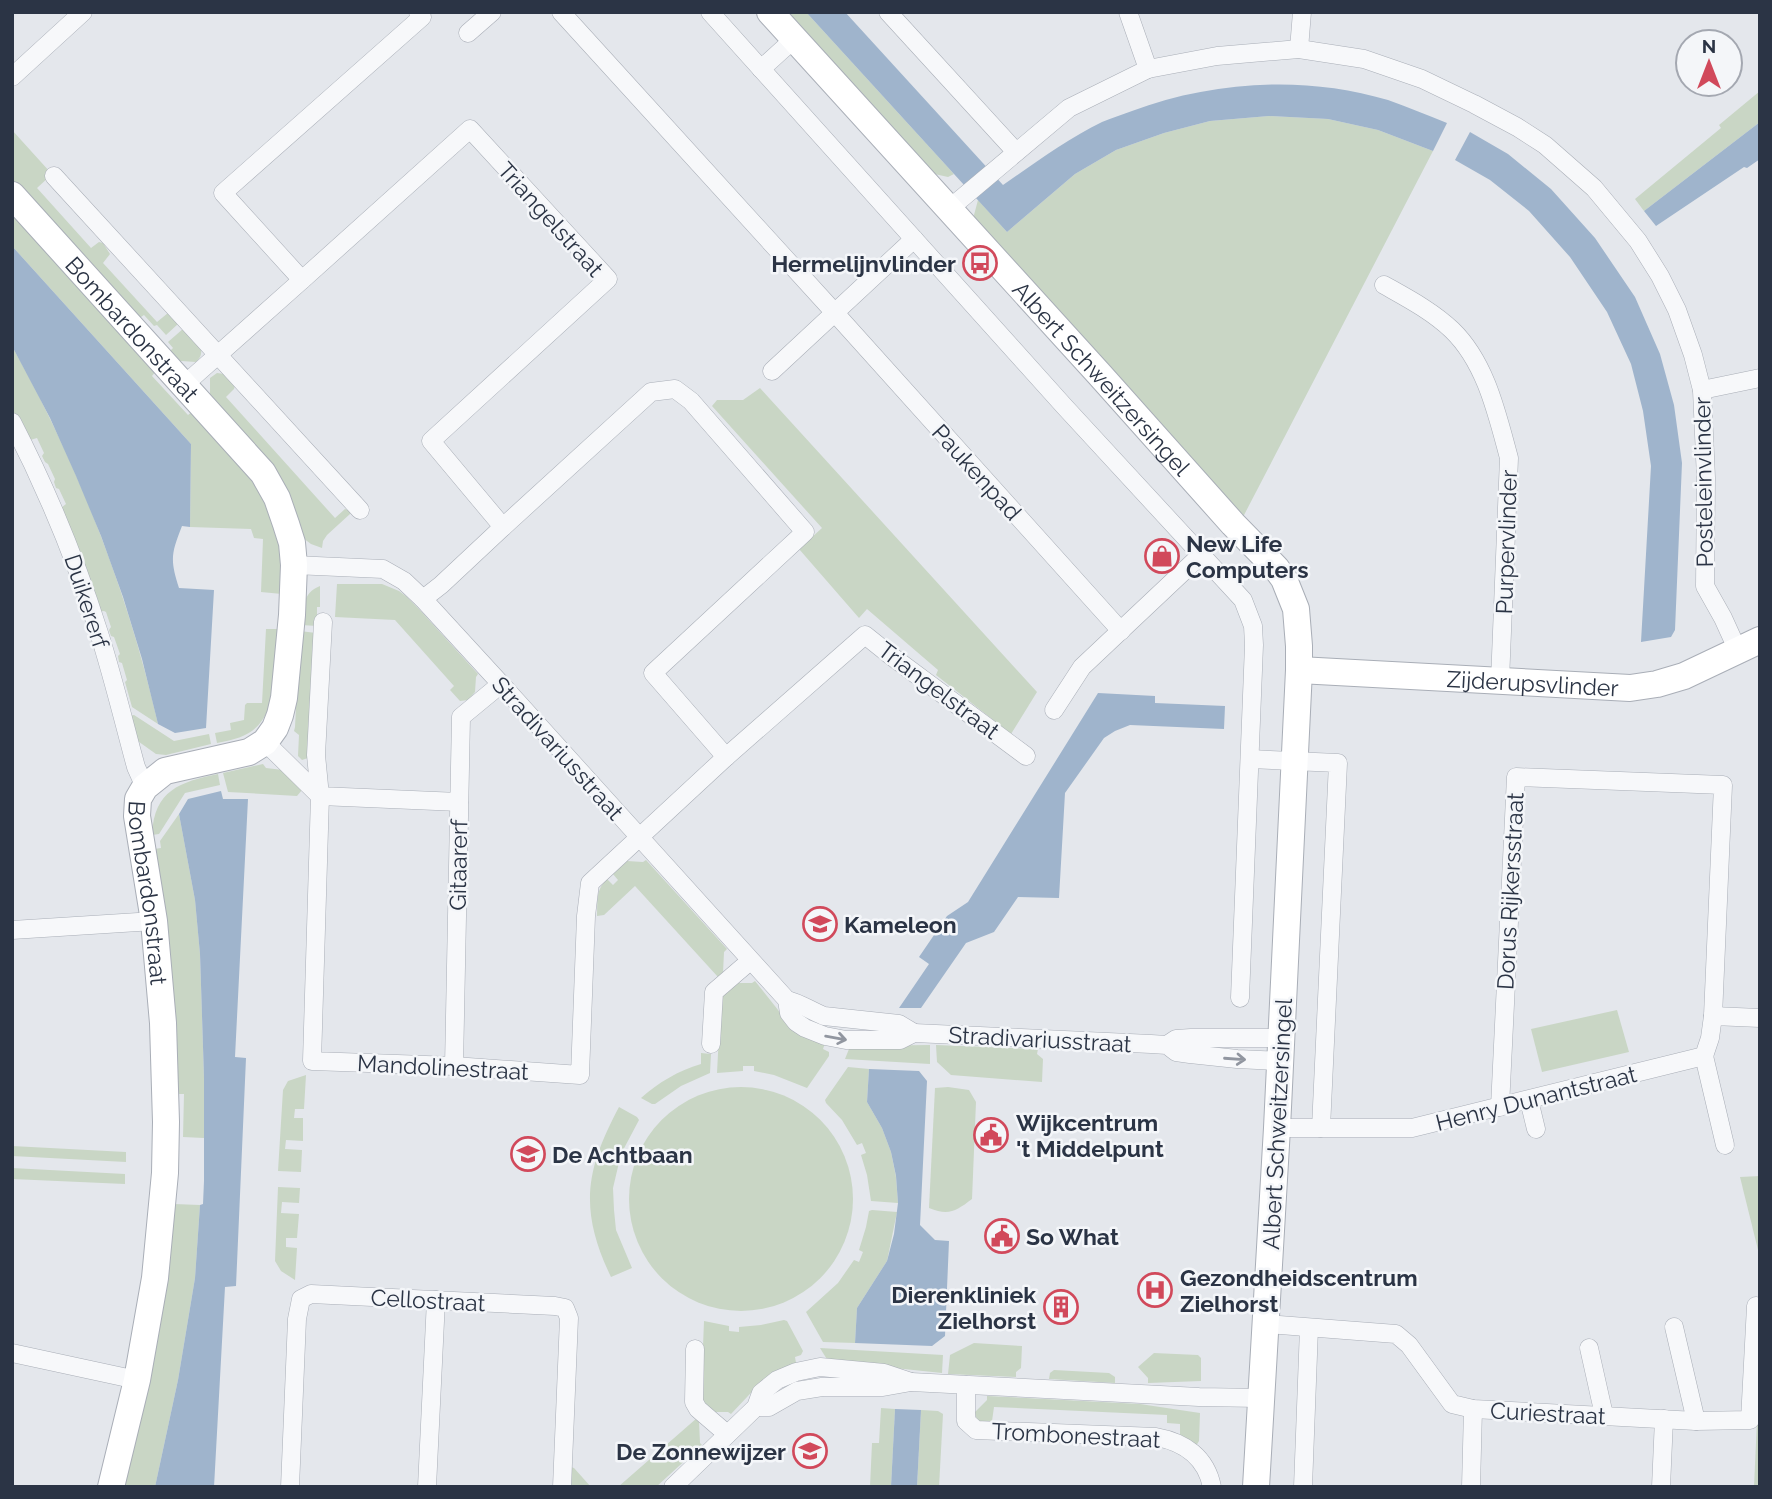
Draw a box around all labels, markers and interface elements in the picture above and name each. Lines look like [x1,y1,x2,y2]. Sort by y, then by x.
north arrow [1674,28,1744,98]
text: N [1702,35,1716,57]
street label: Triangelstraat [493,156,610,282]
bus stop icon: Hermelijnvlinder [961,244,999,282]
place label: Hermelijnvlinder [771,250,956,277]
street label: Bombardonstraat [60,251,205,407]
street label: Albert Schweitzersingel [1008,275,1197,481]
street label: Posteleinvlinder [1688,396,1718,568]
street label: Paukenpad [927,418,1027,526]
street label: Purpervlinder [1490,469,1522,615]
place label: New Life Computers [1186,530,1309,583]
shop icon: New Life Computers [1143,537,1181,575]
street label: Duikererf [59,551,115,653]
street label: Triangelstraat [873,636,1005,744]
street label: Zijderupsvlinder [1446,665,1619,701]
street label: Stradivariusstraat [487,671,630,825]
street label: Dorus Rijkersstraat [1491,791,1529,990]
street label: Bombardonstraat [124,800,173,986]
street label: Gitaarerf [444,818,472,911]
school or university icon: Kameleon [801,905,839,943]
place label: Kameleon [844,911,957,938]
street label: Albert Schweitzersingel [1257,997,1297,1250]
street label: Stradivariusstraat [948,1021,1132,1057]
one-way arrow [824,1032,847,1045]
street label: Mandolinestraat [357,1049,530,1085]
one-way arrow [1223,1052,1246,1065]
street label: Henry Dunantstraat [1433,1060,1640,1136]
place label: Wijkcentrum 't Middelpunt [1016,1109,1164,1162]
public building icon: Wijkcentrum 't Middelpunt [972,1116,1010,1154]
school or university icon: De Achtbaan [509,1135,547,1173]
place label: De Achtbaan [552,1141,693,1168]
public building icon: So What [983,1217,1021,1255]
place label: So What [1026,1223,1119,1250]
place label: Gezondheidscentrum Zielhorst [1180,1264,1418,1317]
hospital icon: Gezondheidscentrum Zielhorst [1136,1271,1174,1309]
place label: Dierenkliniek Zielhorst [891,1281,1036,1334]
street label: Cellostraat [370,1284,486,1317]
building icon: Dierenkliniek Zielhorst [1042,1288,1080,1326]
street label: Curiestraat [1490,1396,1607,1430]
street label: Trombonestraat [991,1417,1161,1453]
school or university icon: De Zonnewijzer [791,1432,829,1470]
place label: De Zonnewijzer [616,1438,786,1465]

